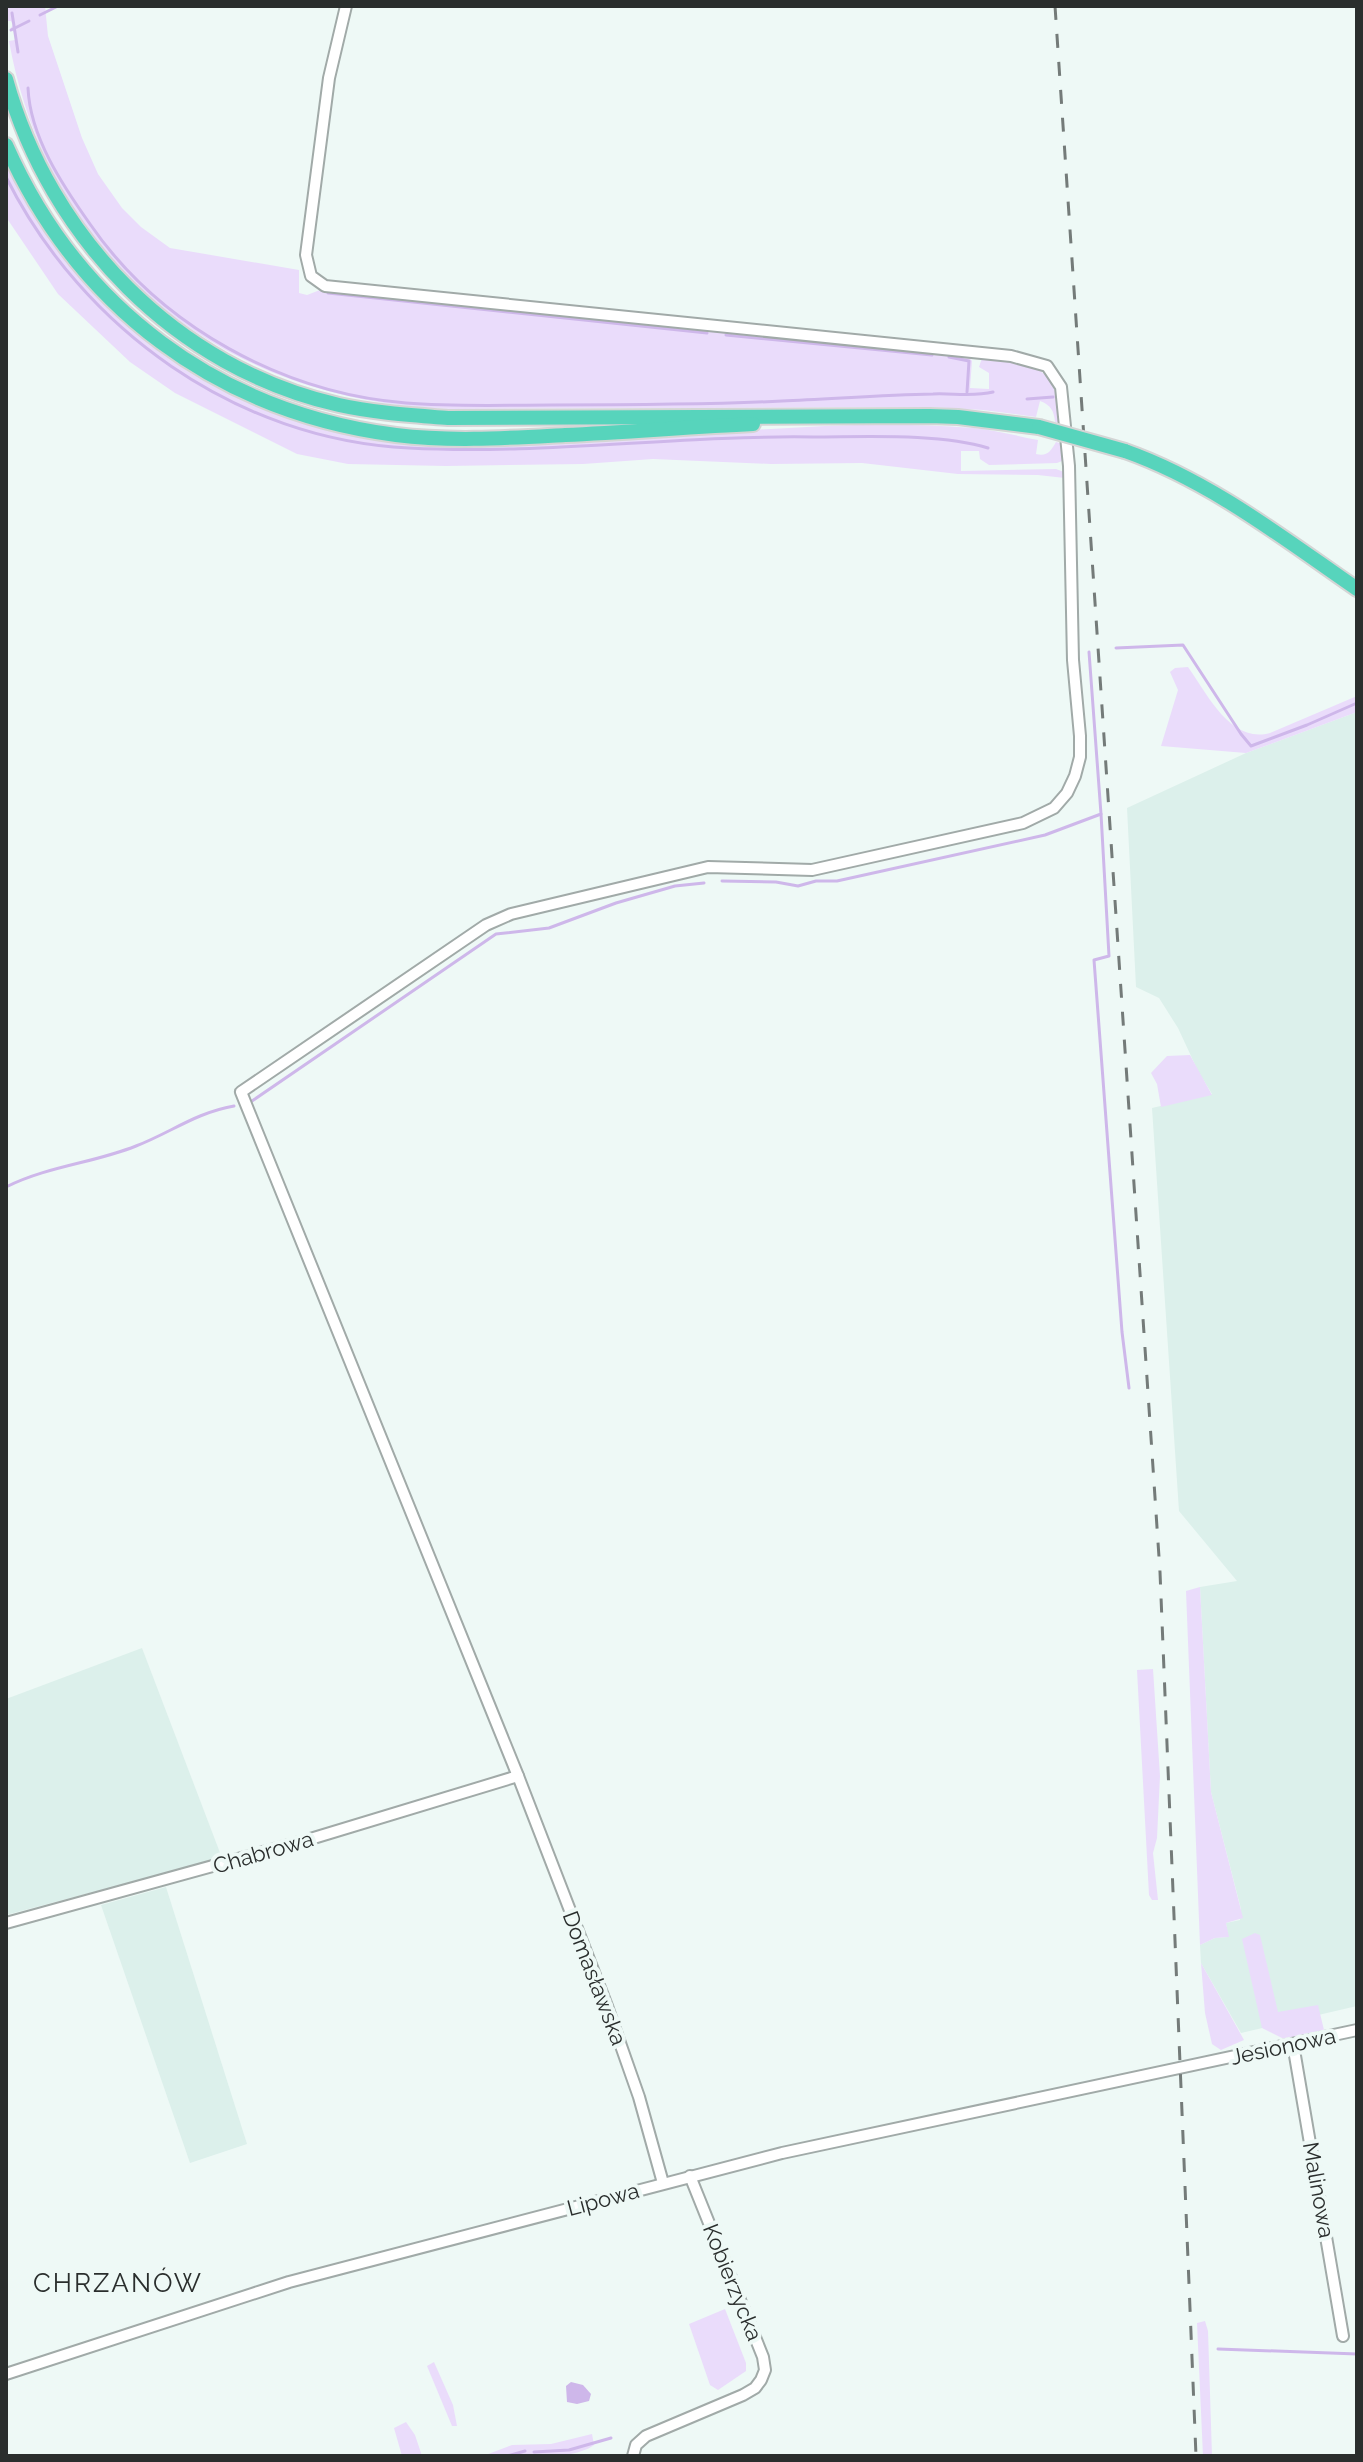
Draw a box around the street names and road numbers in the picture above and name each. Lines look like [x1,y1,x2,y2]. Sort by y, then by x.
street label: Chabrowa [210,1825,316,1879]
street label: Domasławska [558,1907,632,2049]
street label: Jesionowa [1228,2022,1338,2070]
street label: Malinowa [1298,2140,1340,2240]
street label: Lipowa [564,2177,642,2221]
street label: Kobierzycka [698,2220,768,2344]

